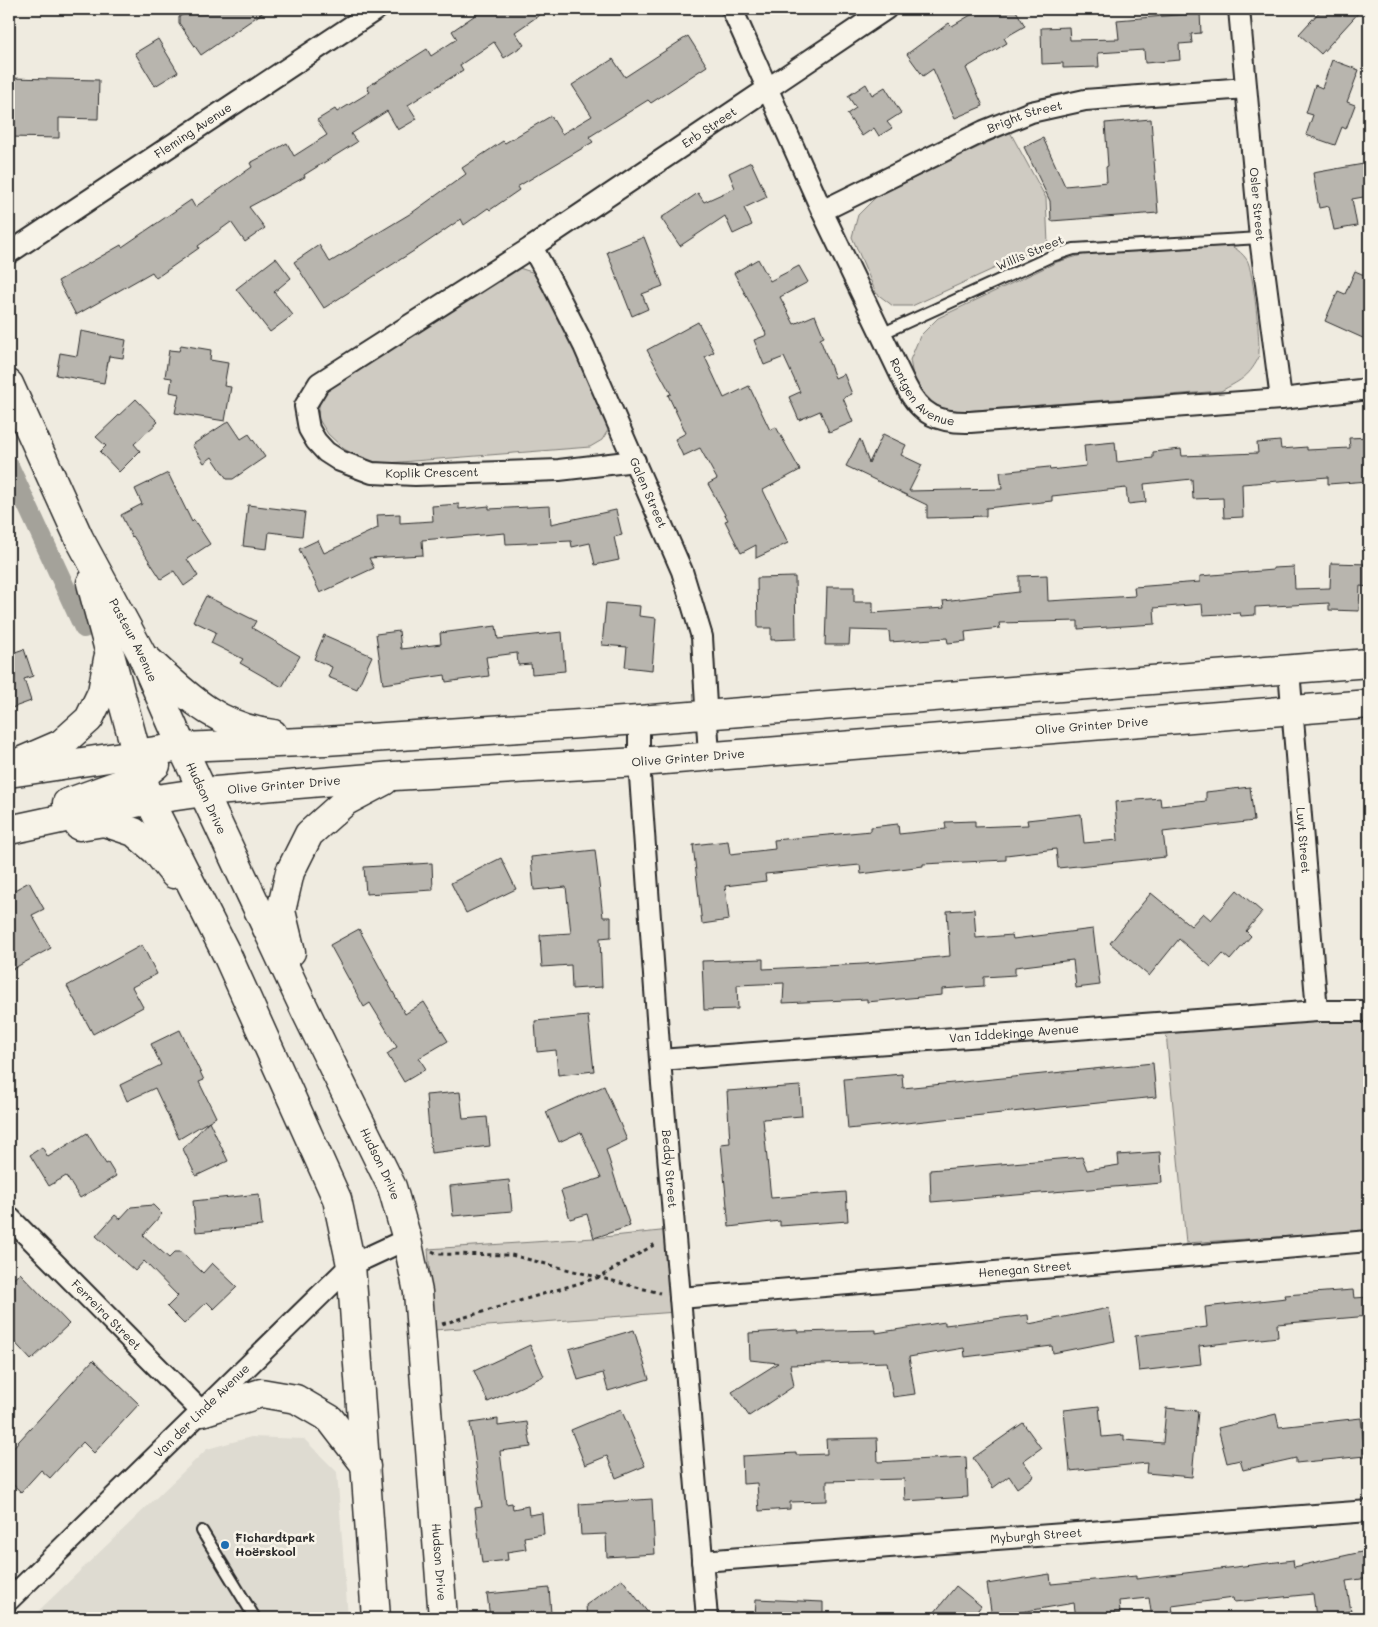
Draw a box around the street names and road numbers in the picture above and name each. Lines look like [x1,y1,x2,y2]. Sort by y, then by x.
street label: Bright Street [985,96,1064,136]
street label: Fleming Avenue [151,99,234,161]
street label: Erb Street [678,103,739,151]
street label: Osler Street [1247,167,1269,242]
street label: Willis Street [993,231,1066,273]
street label: Rontgen Avenue [887,355,956,429]
street label: Galen Street [626,455,671,530]
street label: Koplik Crescent [385,463,479,481]
street label: Pasteur Avenue [106,595,162,684]
street label: Olive Grinter Drive [1034,713,1149,738]
street label: Olive Grinter Drive [631,745,745,769]
street label: Hudson Drive [183,759,231,837]
street label: Olive Grinter Drive [227,772,341,797]
street label: Luyt Street [1293,807,1315,874]
street label: Van Iddekinge Avenue [948,1020,1079,1045]
street label: Hudson Drive [357,1125,404,1201]
street label: Beddy Street [659,1129,681,1209]
street label: Henegan Street [978,1257,1072,1280]
street label: Ferreira Street [68,1276,145,1353]
street label: Van der Linde Avenue [150,1360,252,1461]
street label: Hudson Drive [429,1522,451,1601]
street label: Myburgh Street [990,1524,1082,1546]

